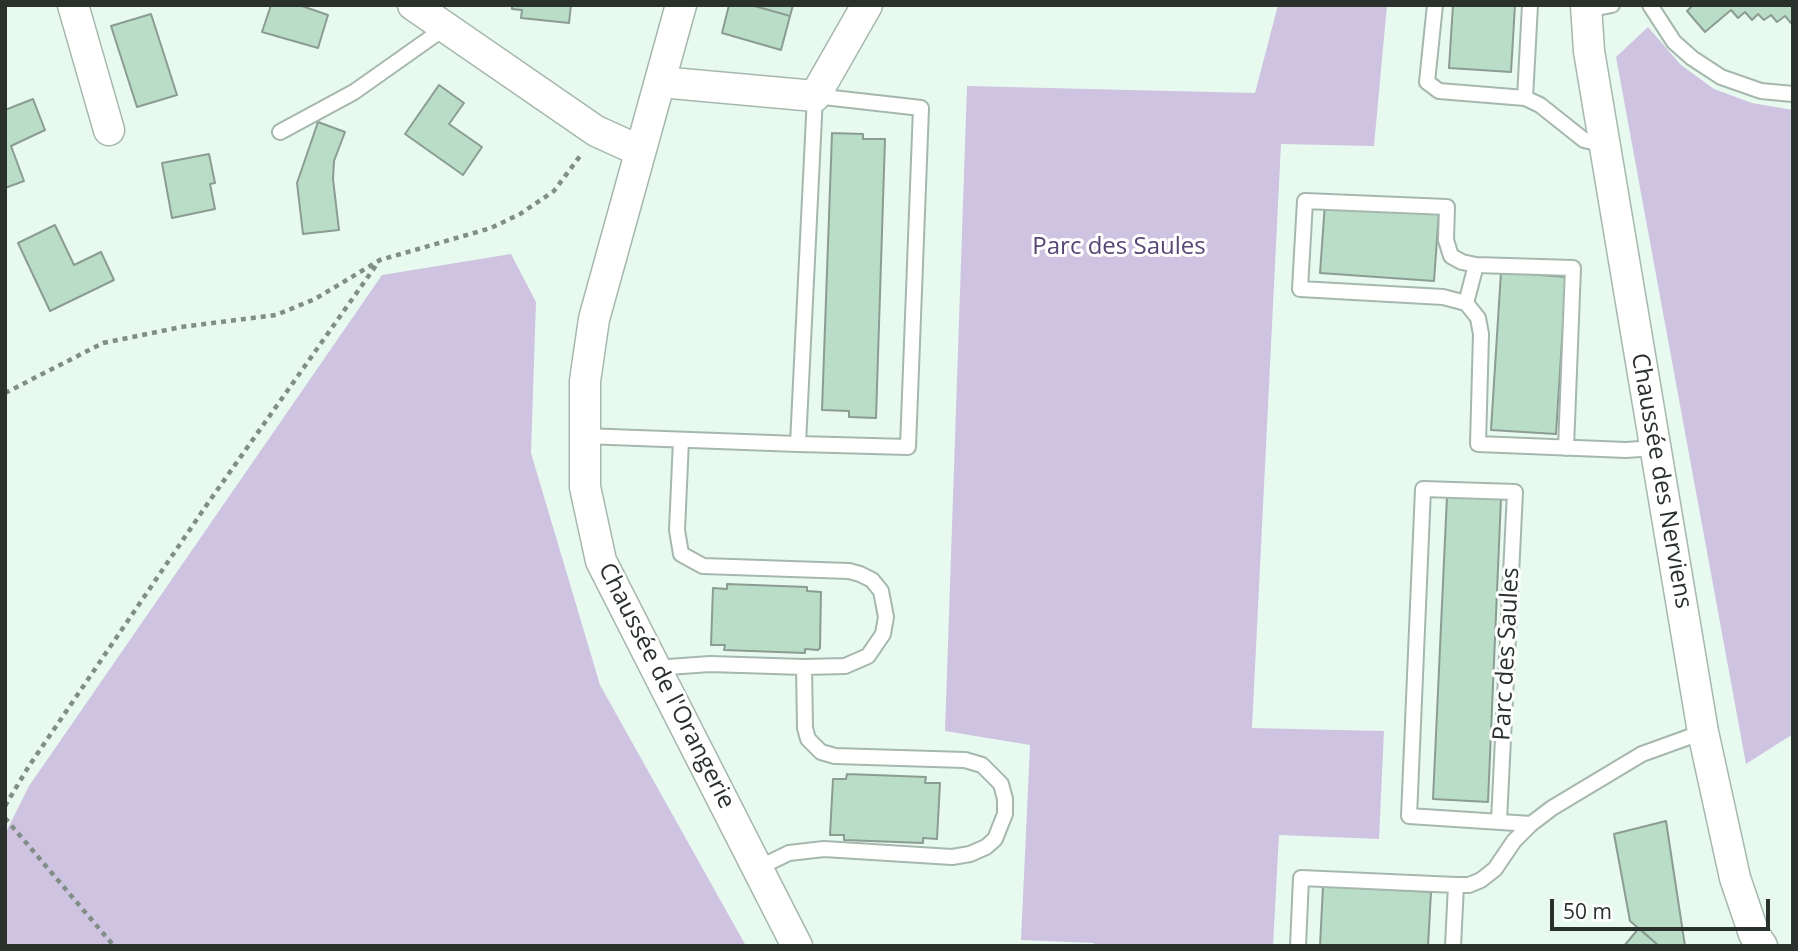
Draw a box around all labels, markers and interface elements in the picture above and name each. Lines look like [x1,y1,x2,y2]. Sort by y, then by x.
park label: Parc des Saules [1032,233,1206,261]
street label: Chaussée des Nerviens [1624,351,1698,611]
street label: Chaussée de l'Orangerie [591,558,741,814]
street label: Parc des Saules [1488,567,1526,741]
scale bar [1553,884,1773,928]
text: 50 m [1563,897,1612,925]

